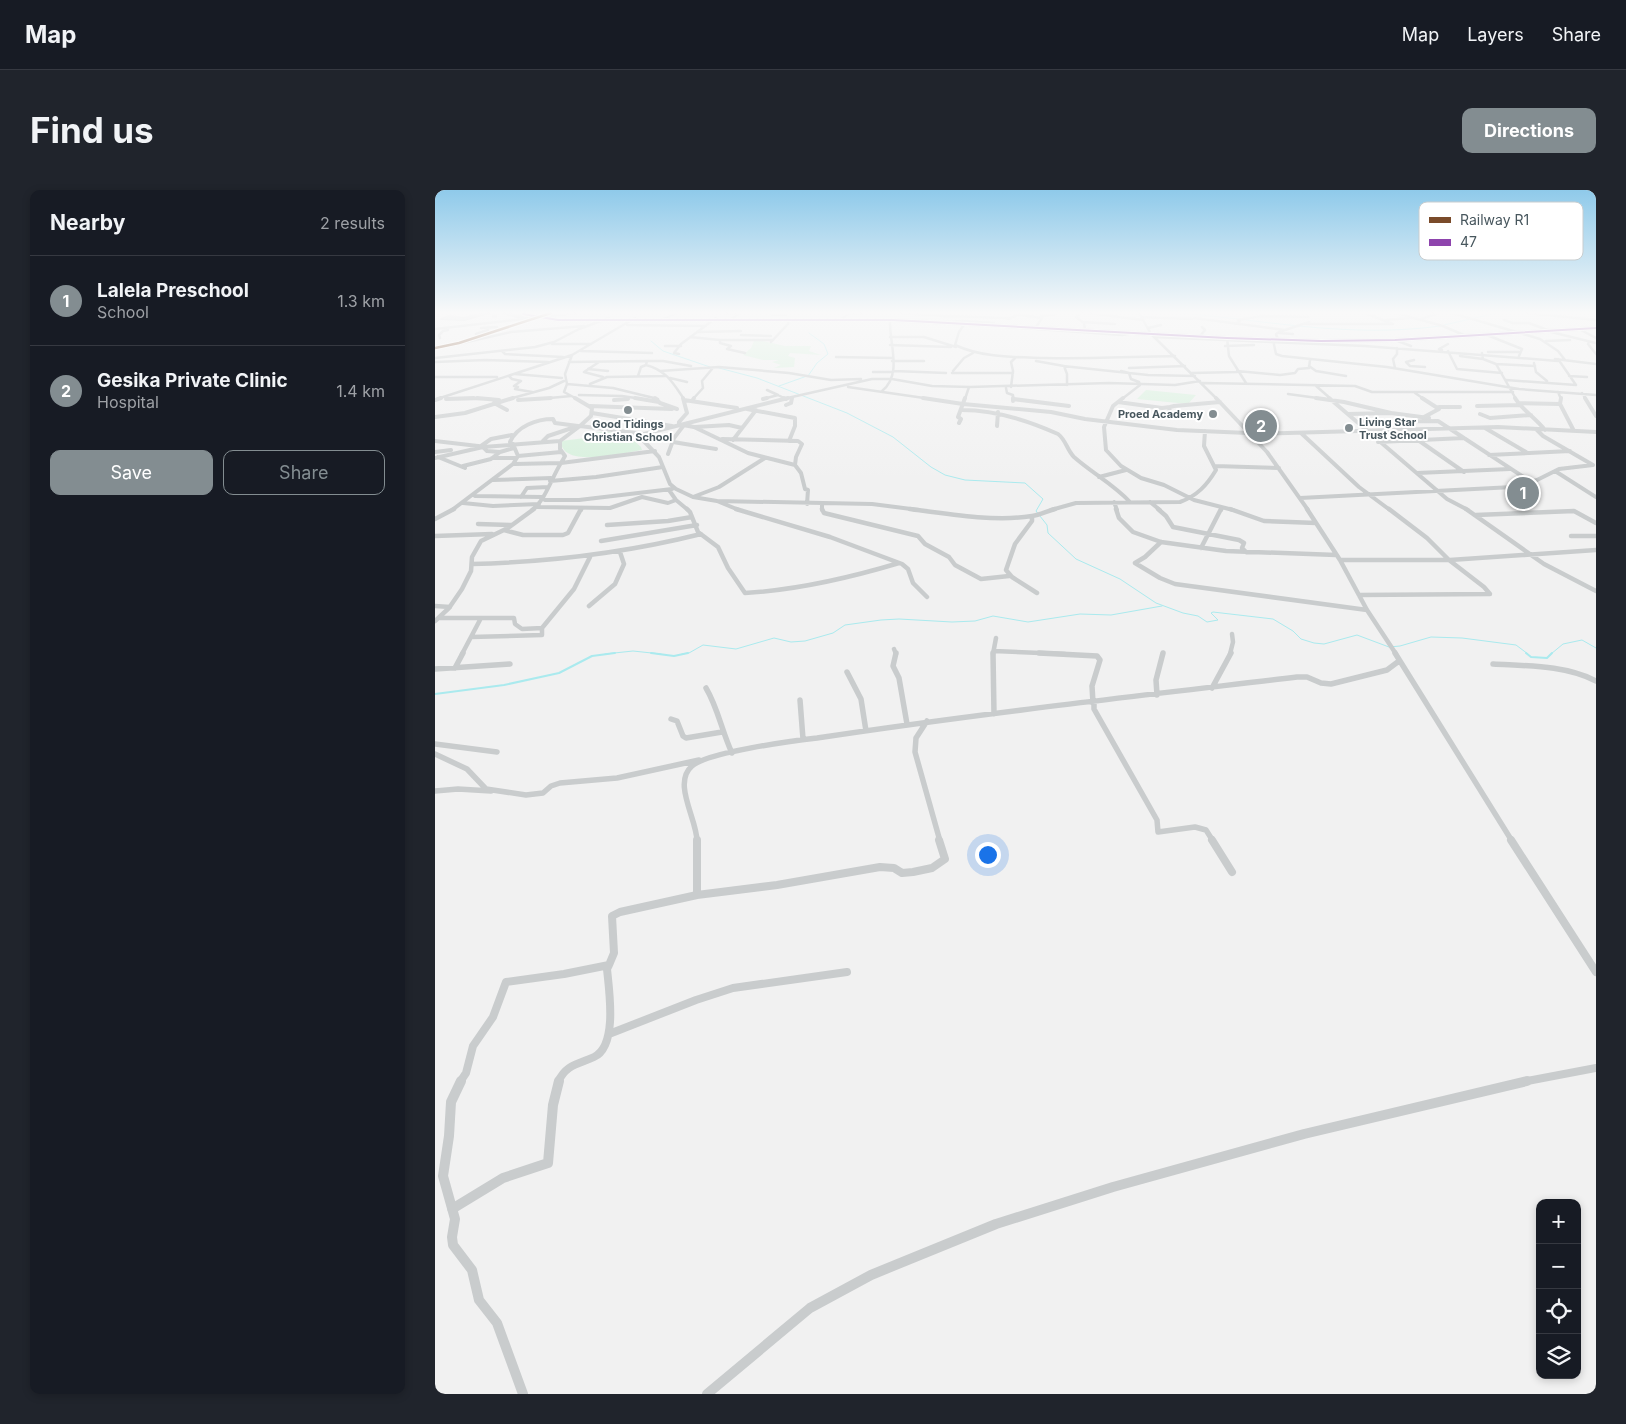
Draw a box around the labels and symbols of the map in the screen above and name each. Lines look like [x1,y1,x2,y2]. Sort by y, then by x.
legend [1419,202,1583,260]
text: Railway R1 [1460,211,1529,228]
text: 47 [1460,233,1477,250]
marker: Good Tidings Christian School [622,404,634,416]
place label: Proed Academy [1118,407,1203,421]
pin: 2 [1245,407,1277,445]
marker: Proed Academy [1207,408,1219,420]
place label: Living Star Trust School [1359,415,1427,442]
place label: Good Tidings Christian School [584,417,672,444]
marker: Living Star Trust School [1343,422,1355,434]
pin: 1 [1507,474,1539,512]
your location [975,842,1001,868]

